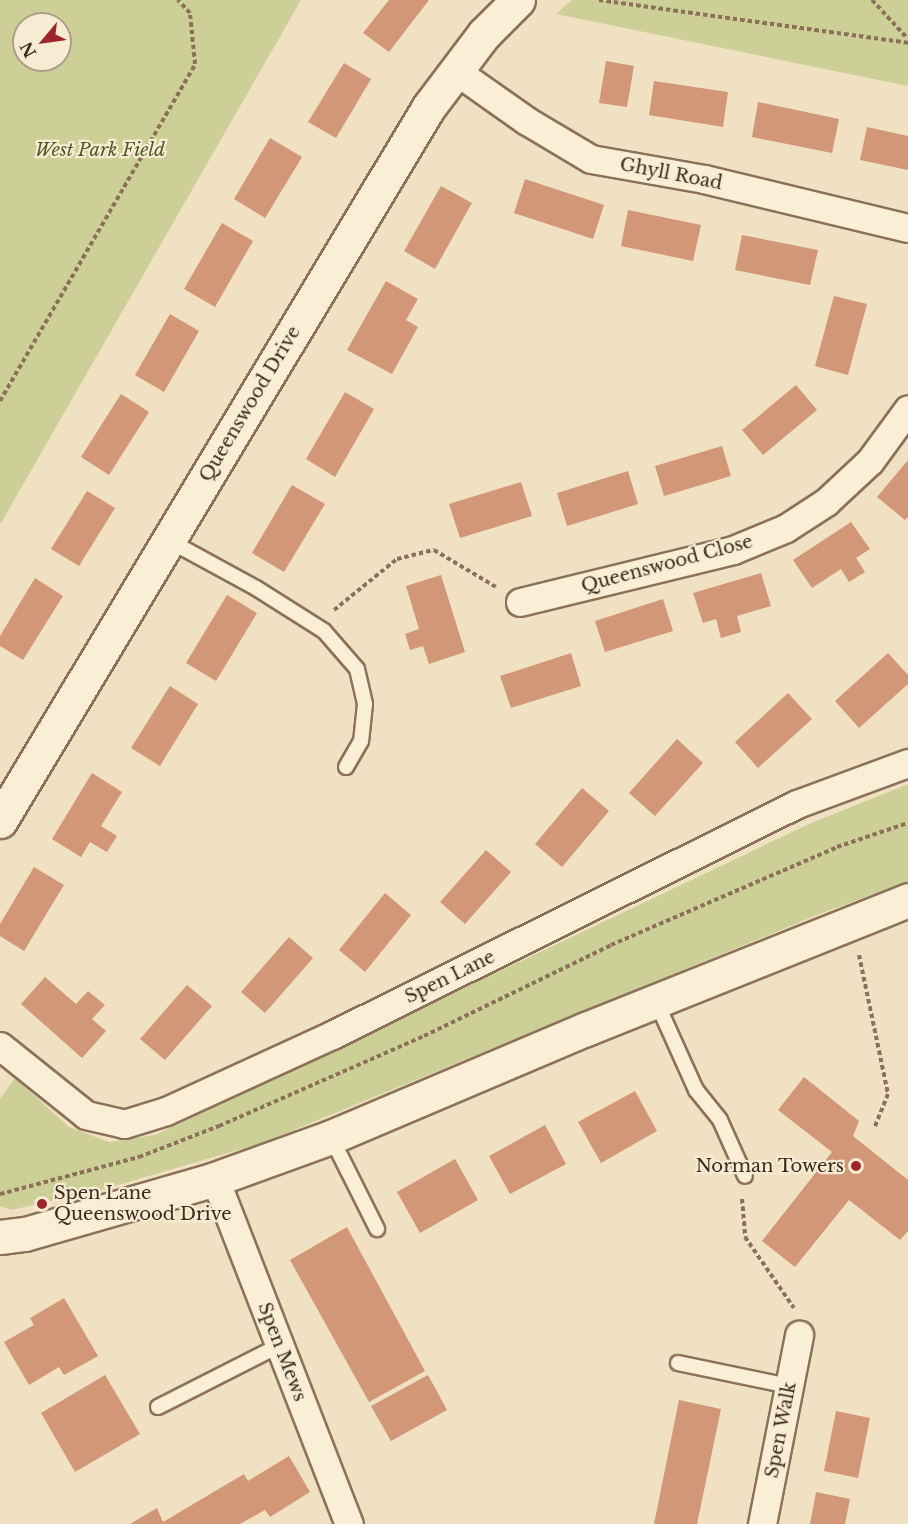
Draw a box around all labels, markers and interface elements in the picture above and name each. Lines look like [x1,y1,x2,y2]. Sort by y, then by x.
north arrow [12,12,72,72]
text: N [16,38,40,61]
park label: West Park Field [35,139,165,161]
street label: Ghyll Road [618,153,724,195]
street label: Queenswood Drive [195,322,305,486]
street label: Queenswood Close [579,531,755,597]
street label: Spen Lane [401,946,499,1008]
place label: Norman Towers [695,1155,844,1177]
marker: Norman Towers [849,1159,863,1173]
place label: Spen Lane Queenswood Drive [54,1183,232,1226]
marker: Spen Lane Queenswood Drive [35,1197,49,1211]
street label: Spen Mews [253,1299,311,1405]
street label: Spen Walk [761,1380,801,1480]

